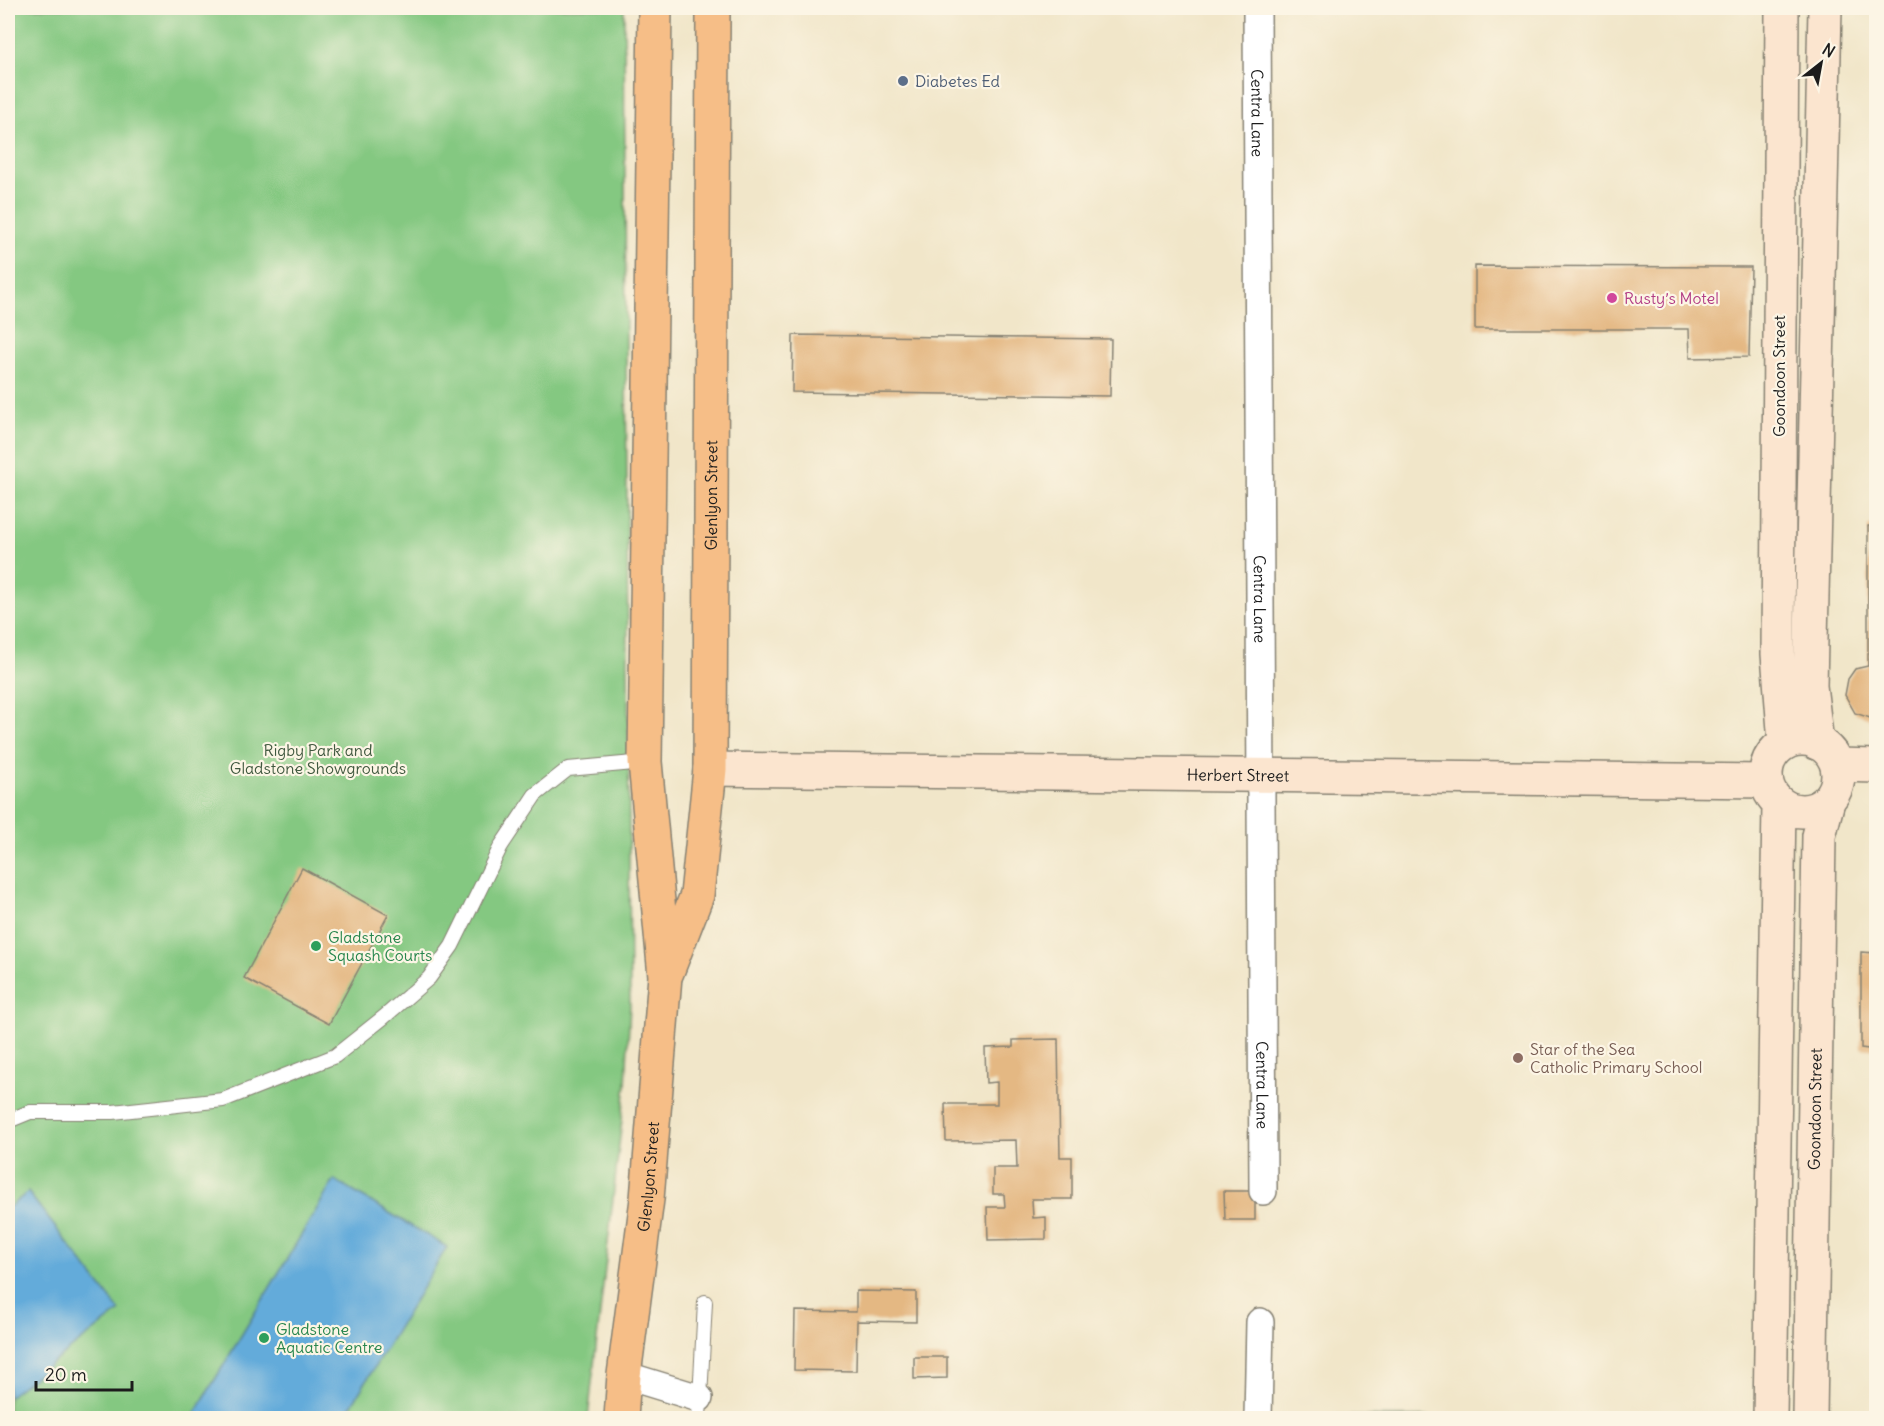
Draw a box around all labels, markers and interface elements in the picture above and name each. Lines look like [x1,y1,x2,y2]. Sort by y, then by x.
north arrow [1791,33,1851,93]
text: N [1819,39,1839,62]
street label: Centra Lane [1247,69,1268,157]
place label: Diabetes Ed [915,71,1000,91]
marker: Diabetes Ed [896,74,910,88]
place label: Rusty’s Motel [1624,288,1719,308]
marker: Rusty’s Motel [1605,291,1619,305]
street label: Goondoon Street [1769,314,1789,437]
street label: Glenlyon Street [701,439,721,551]
street label: Centra Lane [1250,555,1270,643]
park label: Rigby Park and Gladstone Showgrounds [230,740,406,778]
street label: Herbert Street [1187,764,1290,786]
place label: Gladstone Squash Courts [328,927,432,965]
marker: Gladstone Squash Courts [309,939,323,953]
place label: Star of the Sea Catholic Primary School [1530,1039,1702,1077]
street label: Centra Lane [1252,1041,1273,1129]
street label: Goondoon Street [1804,1047,1826,1170]
marker: Star of the Sea Catholic Primary School [1511,1051,1525,1065]
street label: Glenlyon Street [633,1120,663,1233]
place label: Gladstone Aquatic Centre [276,1319,382,1357]
marker: Gladstone Aquatic Centre [257,1331,271,1345]
scale bar [36,1354,132,1392]
text: 20 m [45,1363,87,1386]

